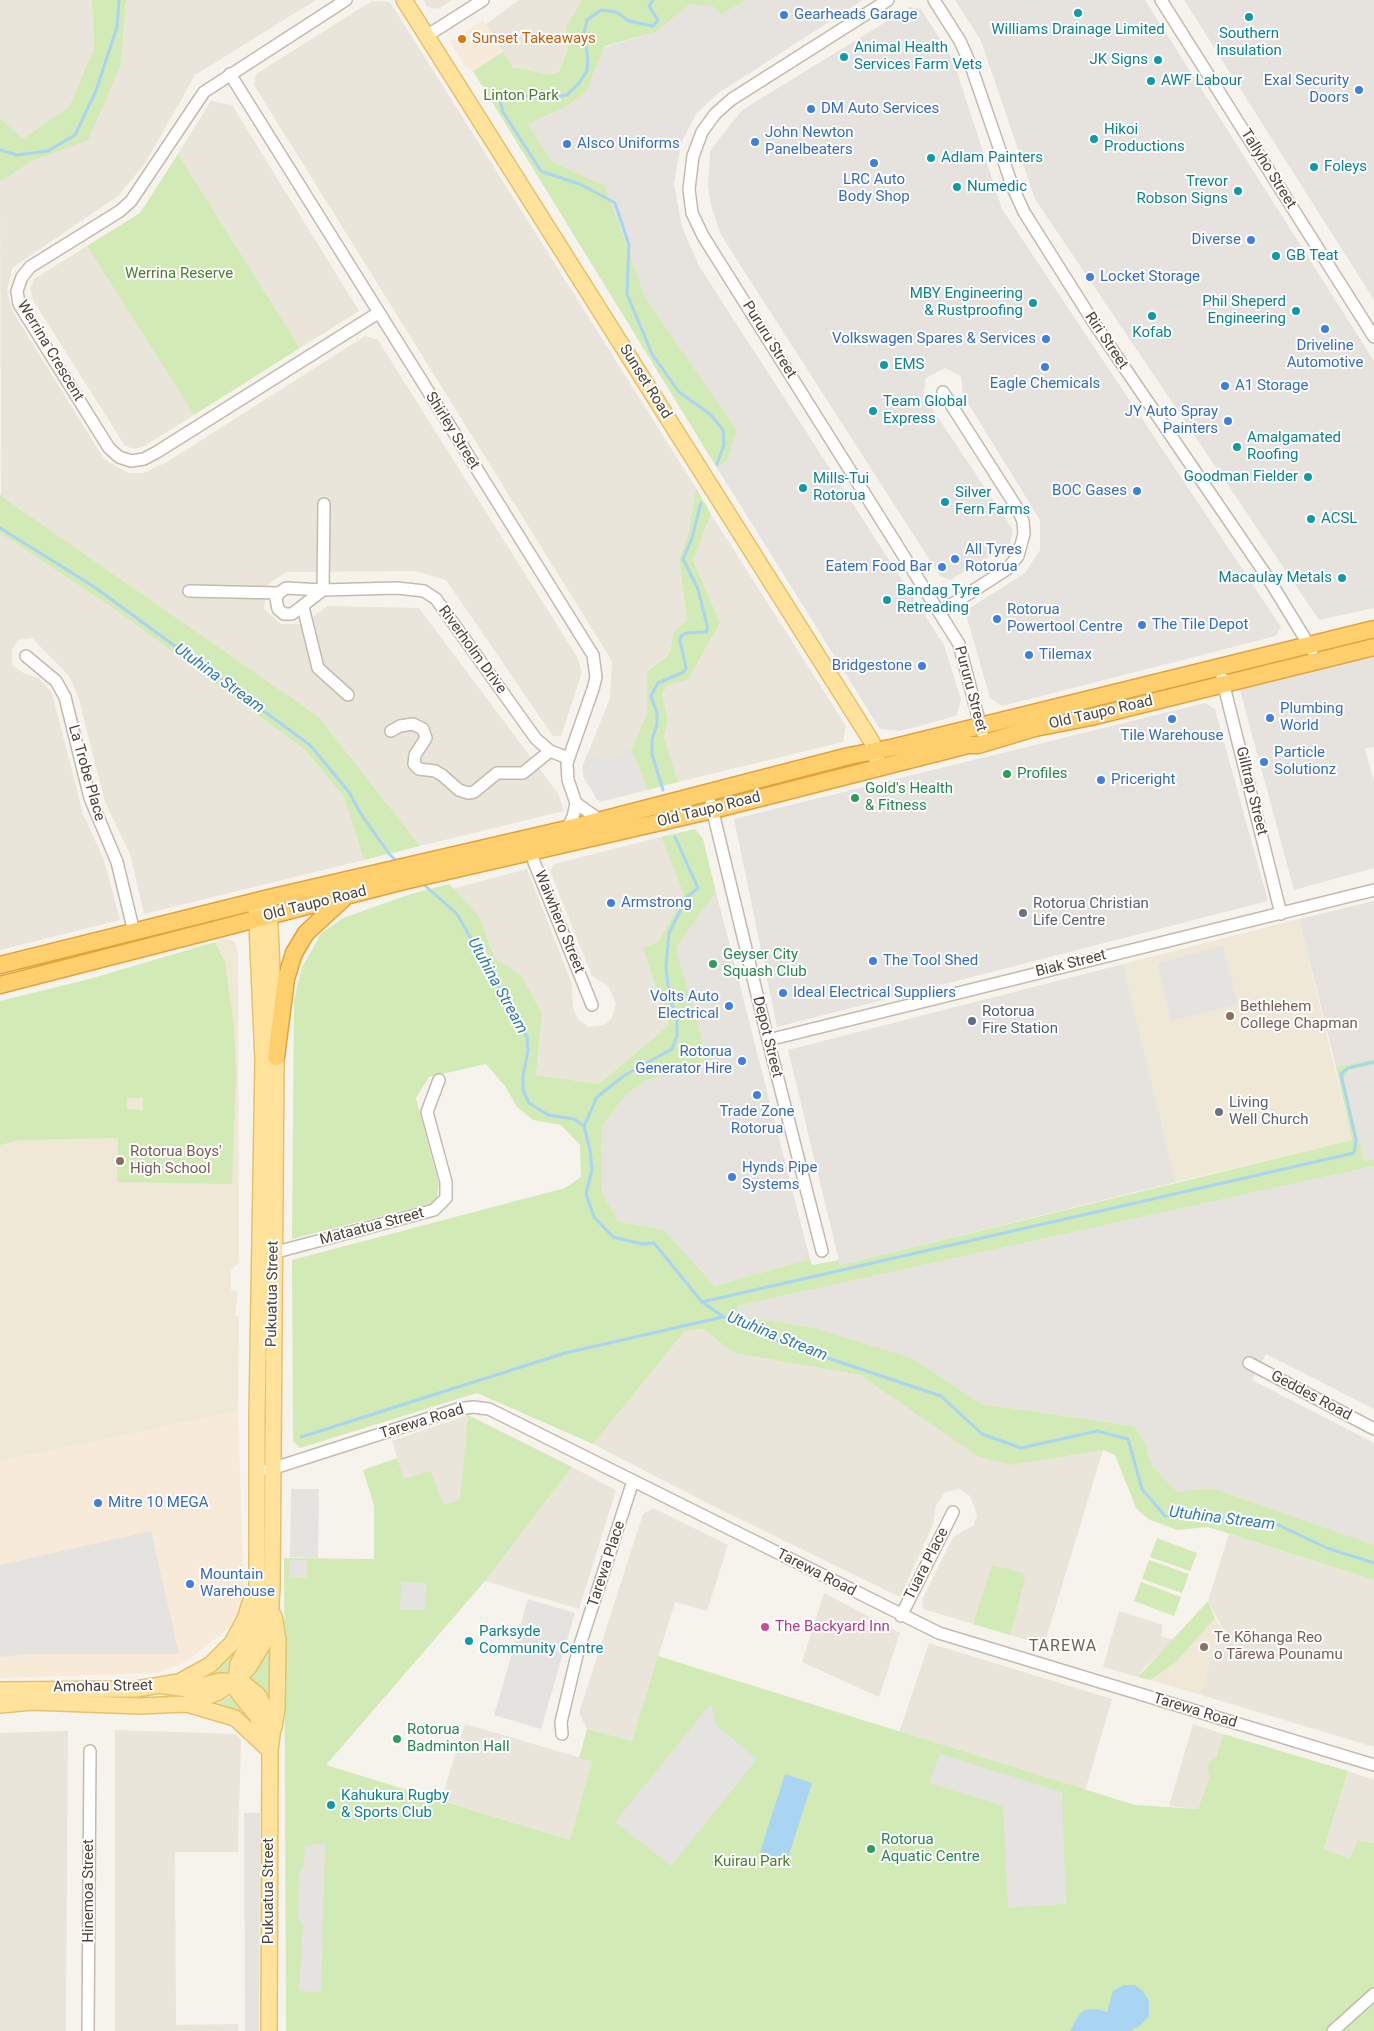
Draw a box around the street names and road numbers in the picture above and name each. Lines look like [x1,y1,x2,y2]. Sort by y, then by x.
street label: Tallyho Street [1236,126,1300,212]
street label: Werrina Crescent [13,297,87,405]
street label: Pururu Street [738,298,800,382]
street label: Riri Street [1080,309,1132,373]
street label: Sunset Road [615,342,675,422]
street label: Shirley Street [421,389,483,473]
street label: Riverholm Drive [434,603,510,697]
street label: Pururu Street [950,644,990,734]
street label: Old Taupo Road [1047,692,1155,734]
street label: La Trobe Place [64,723,108,823]
street label: Gilltrap Street [1231,745,1271,837]
street label: Old Taupo Road [655,788,763,832]
street label: Waiwhero Street [530,868,588,976]
street label: Old Taupo Road [261,882,369,926]
street label: Biak Street [1034,947,1108,981]
street label: Depot Street [748,995,786,1079]
street label: Mataatua Street [318,1204,426,1250]
street label: Pukuatua Street [263,1241,283,1347]
street label: Geddes Road [1268,1367,1354,1425]
street label: Tarewa Road [378,1401,466,1443]
street label: Tarewa Place [585,1519,629,1609]
street label: Tuara Place [901,1525,953,1603]
street label: Tarewa Road [773,1545,859,1601]
street label: Amohau Street [53,1677,153,1697]
street label: Tarewa Road [1151,1690,1239,1732]
street label: Pukuatua Street [260,1838,278,1944]
street label: Hinemoa Street [80,1839,98,1943]

